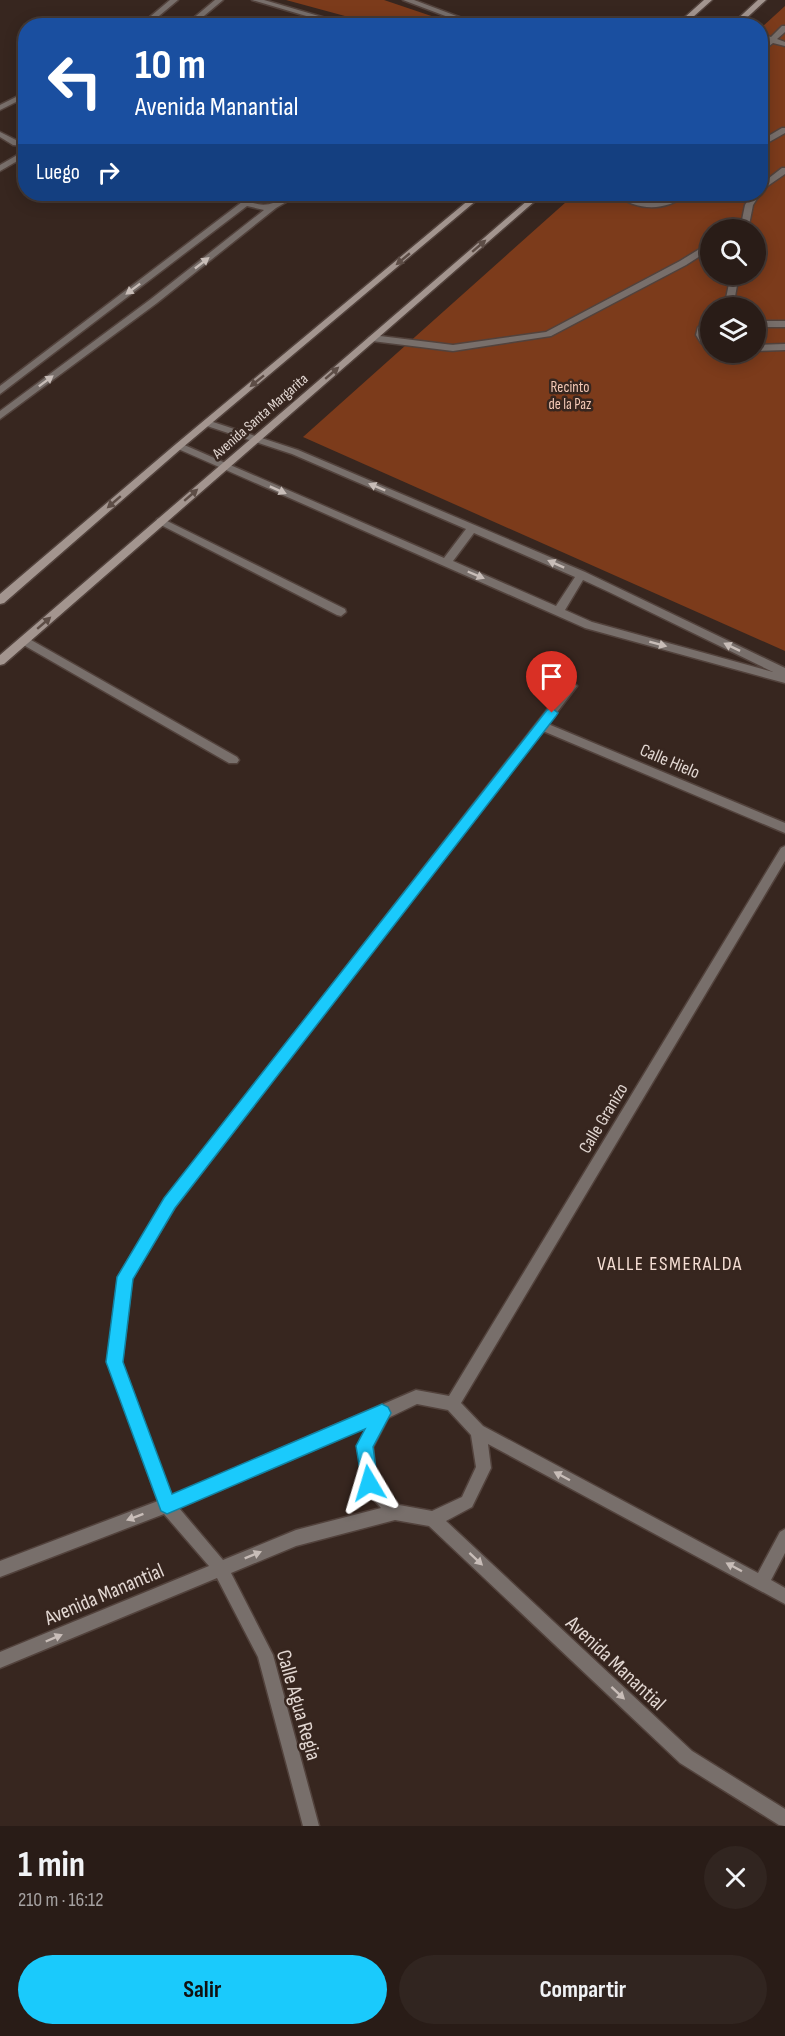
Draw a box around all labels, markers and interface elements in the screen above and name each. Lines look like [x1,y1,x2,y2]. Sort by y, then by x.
text: 10 m [135,40,206,91]
icon: left [36,42,114,120]
text: Avenida Manantial [135,91,299,123]
icon: right [92,156,125,189]
text: Luego [36,159,80,186]
map controls [700,219,766,363]
button: search [700,219,766,285]
one-way arrow [471,240,486,253]
one-way arrow [395,252,411,265]
one-way arrow [195,258,210,270]
one-way arrow [125,283,141,296]
button: layers [700,297,766,363]
one-way arrow [324,367,339,380]
street label: Avenida Santa Margarita [208,370,312,464]
one-way arrow [250,374,265,387]
one-way arrow [39,375,54,387]
park label: Recinto de la Paz [549,378,592,414]
one-way arrow [368,482,386,491]
one-way arrow [269,485,287,495]
one-way arrow [183,489,198,502]
one-way arrow [106,495,122,508]
one-way arrow [547,559,565,568]
one-way arrow [467,571,485,580]
one-way arrow [36,617,51,630]
one-way arrow [649,640,667,649]
one-way arrow [724,642,741,652]
pin [526,651,577,713]
icon: arrive [535,660,568,693]
street label: Calle Hielo [637,740,703,783]
street label: Calle Granizo [574,1080,632,1157]
district label: VALLE ESMERALDA [597,1252,743,1276]
position arrow [337,1451,401,1515]
one-way arrow [553,1471,570,1481]
one-way arrow [126,1513,144,1523]
one-way arrow [244,1549,262,1559]
one-way arrow [468,1552,483,1566]
street label: Avenida Manantial [40,1558,168,1631]
one-way arrow [725,1562,742,1572]
street label: Avenida Manantial [560,1610,671,1716]
one-way arrow [45,1633,63,1642]
street label: Calle Agua Regia [271,1647,326,1763]
one-way arrow [610,1686,625,1700]
text: 1 min [18,1844,85,1887]
button: close [704,1846,767,1909]
text: 210 m · 16:12 [18,1888,104,1912]
button: Salir [18,1955,387,2024]
button: Compartir [399,1955,767,2024]

